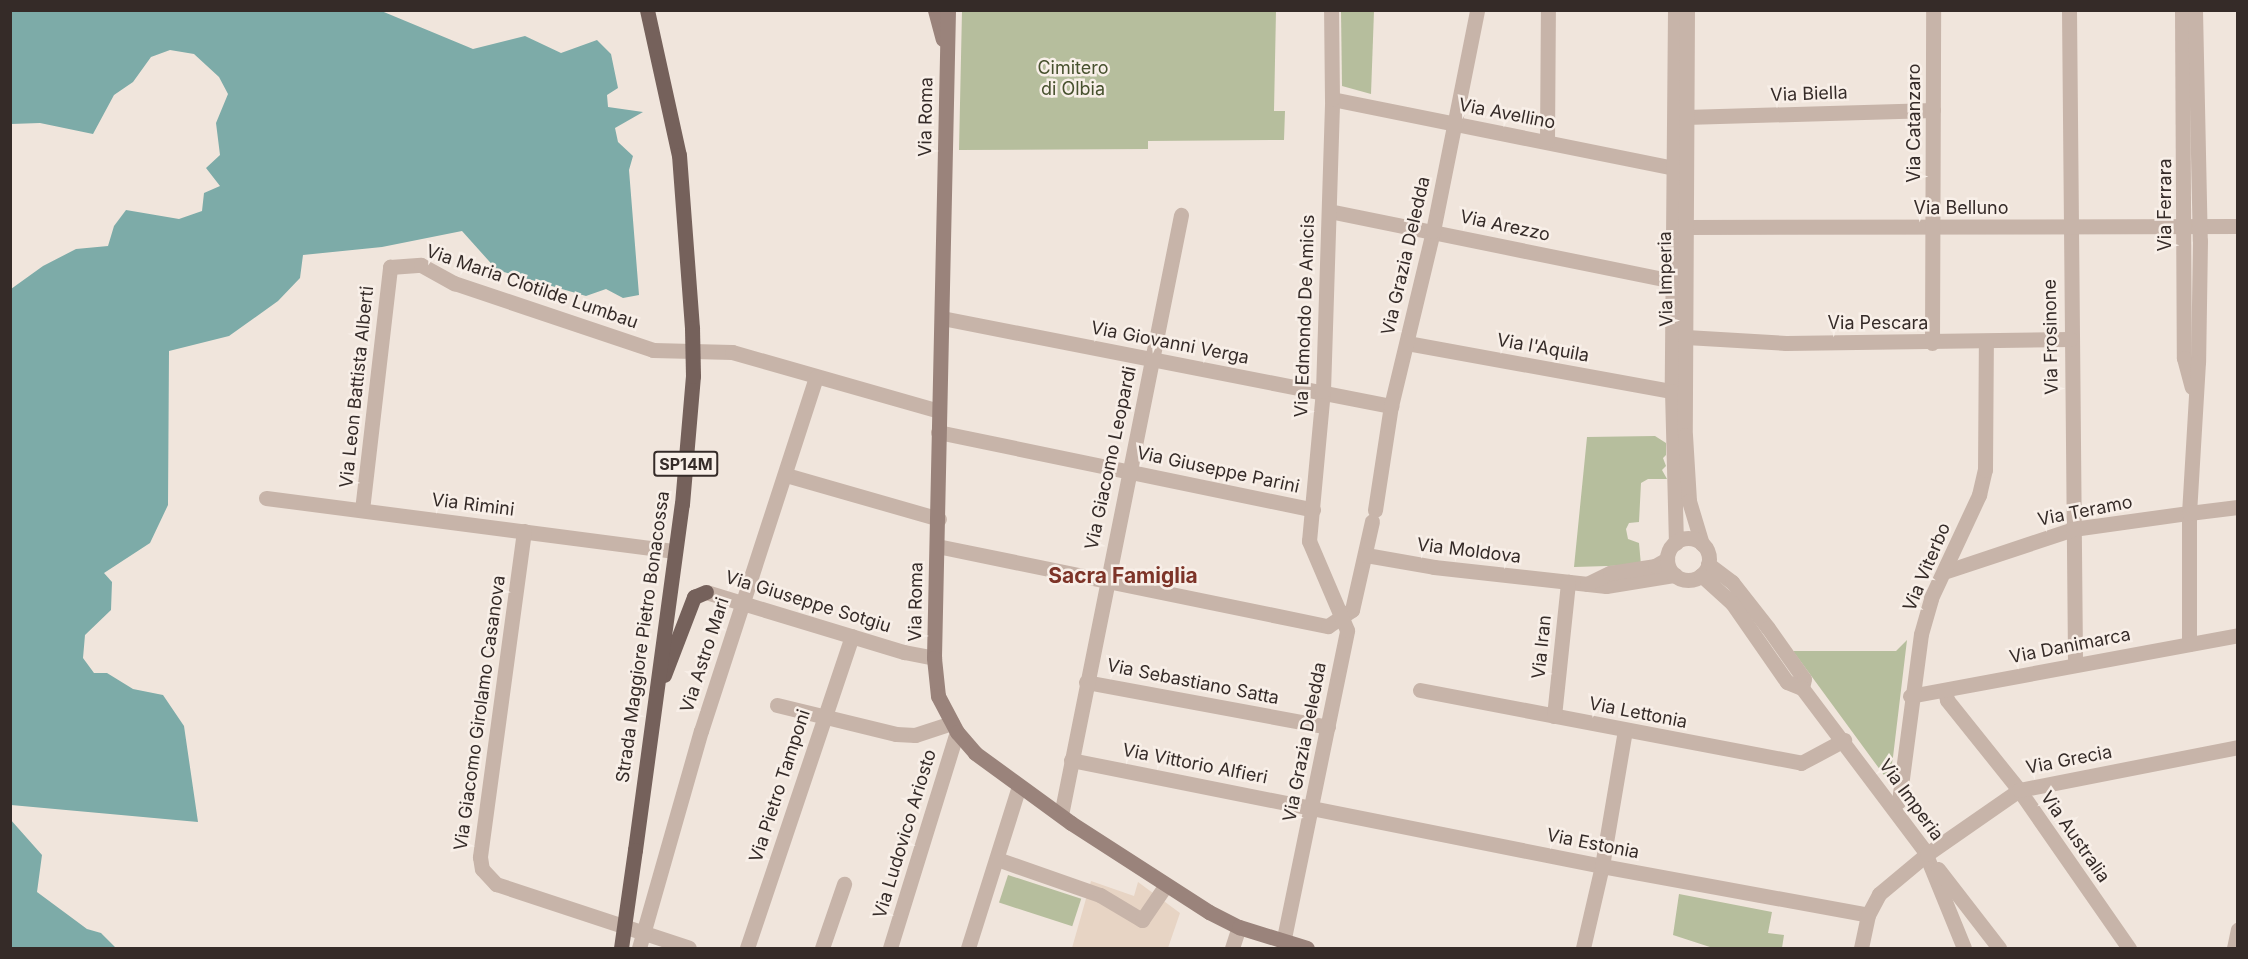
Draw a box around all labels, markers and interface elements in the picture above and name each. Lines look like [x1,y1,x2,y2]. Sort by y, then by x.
park label: Cimitero di Olbia [1037,58,1109,100]
street label: Via Catanzaro [1903,63,1925,183]
street label: Via Roma [915,77,937,157]
street label: Via Biella [1770,82,1848,106]
street label: Via Avellino [1457,94,1557,134]
street label: Via Ferrara [2154,158,2176,252]
street label: Via Grazia Deledda [1377,175,1435,337]
street label: Via Belluno [1913,197,2009,219]
street label: Via Arezzo [1458,206,1552,246]
street label: Via Edmondo De Amicis [1291,214,1319,418]
street label: Via Imperia [1654,231,1678,327]
street label: Via Maria Clotilde Lumbau [423,240,641,334]
street label: Via Frosinone [2039,279,2063,395]
street label: Via Leon Battista Alberti [336,285,378,489]
street label: Via Pescara [1828,312,1928,334]
street label: Via Giovanni Verga [1089,317,1251,369]
street label: Via l'Aquila [1495,329,1591,367]
street label: Via Giacomo Leopardi [1081,364,1141,552]
street label: Via Giuseppe Parini [1135,442,1301,498]
road number: SP14M [653,451,719,477]
street label: Via Rimini [430,489,516,521]
street label: Strada Maggiore Pietro Bonacossa [612,490,674,784]
street label: Via Teramo [2036,491,2134,531]
street label: Via Viterbo [1899,520,1955,614]
street label: Via Moldova [1416,534,1522,568]
street label: Via Roma [905,562,927,642]
district label: Sacra Famiglia [1048,563,1198,589]
street label: Via Giuseppe Sotgiu [723,567,893,637]
street label: Via Giacomo Girolamo Casanova [450,574,510,852]
street label: Via Astro Mari [676,595,734,715]
street label: Via Iran [1528,614,1556,680]
street label: Via Danimarca [2008,624,2132,668]
street label: Via Sebastiano Satta [1105,655,1281,709]
street label: Via Grazia Deledda [1279,660,1331,824]
street label: Via Lettonia [1587,693,1689,733]
street label: Via Pietro Tamponi [745,707,815,865]
street label: Via Vittorio Alfieri [1120,739,1270,789]
street label: Via Grecia [2024,741,2114,779]
street label: Via Ludovico Ariosto [869,747,941,921]
street label: Via Imperia [1874,755,1948,845]
street label: Via Australia [2036,787,2114,887]
street label: Via Estonia [1545,824,1641,864]

